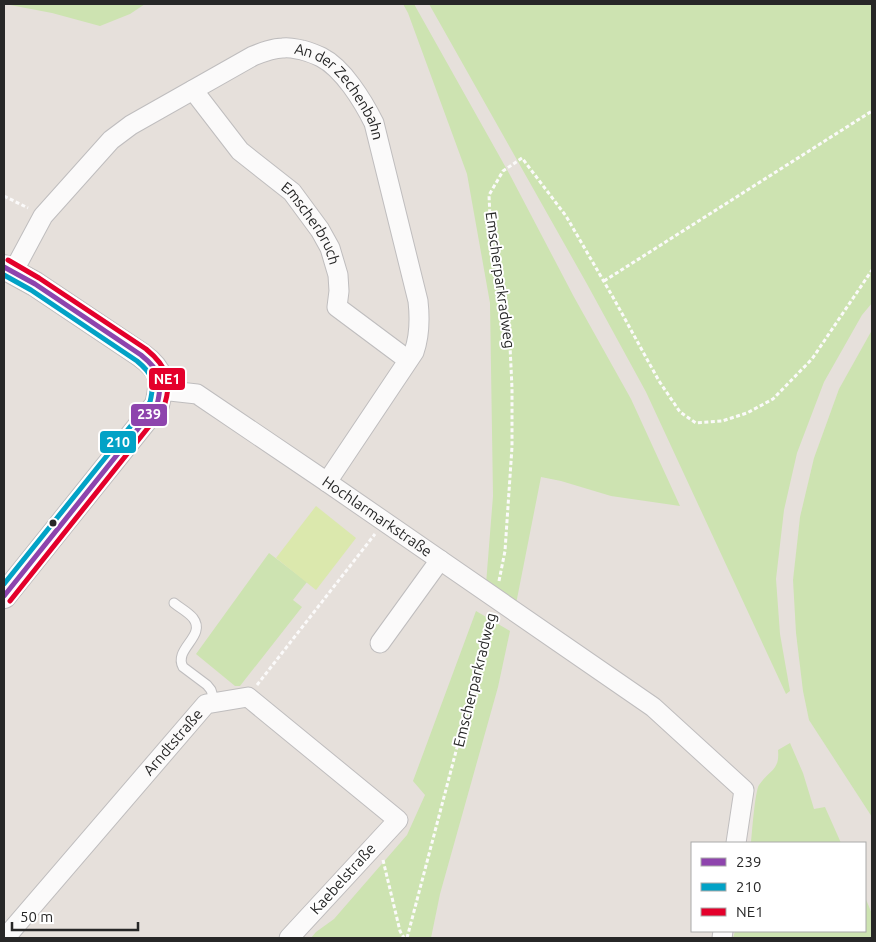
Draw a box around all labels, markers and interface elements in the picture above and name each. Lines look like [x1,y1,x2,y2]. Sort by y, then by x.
street label: An der Zechenbahn [293,40,387,142]
street label: Emscherbruch [278,178,343,267]
street label: Emscherparkradweg [482,211,519,349]
line badge: NE1 [148,367,186,391]
text: NE1 [154,371,180,387]
line badge: 239 [130,403,168,427]
text: 239 [137,406,161,422]
line badge: 210 [99,430,137,454]
text: 210 [106,434,130,450]
street label: Hochlarmarkstraße [319,472,435,560]
unlabelled marker [48,518,58,528]
street label: Emscherparkradweg [450,611,499,749]
street label: Arndtstraße [140,705,206,779]
street label: Kaebelstraße [306,840,379,918]
legend [691,842,866,932]
text: 239 [736,853,761,870]
text: 210 [736,878,761,895]
scale bar [12,900,139,932]
text: NE1 [736,903,764,920]
text: 50 m [20,908,53,925]

